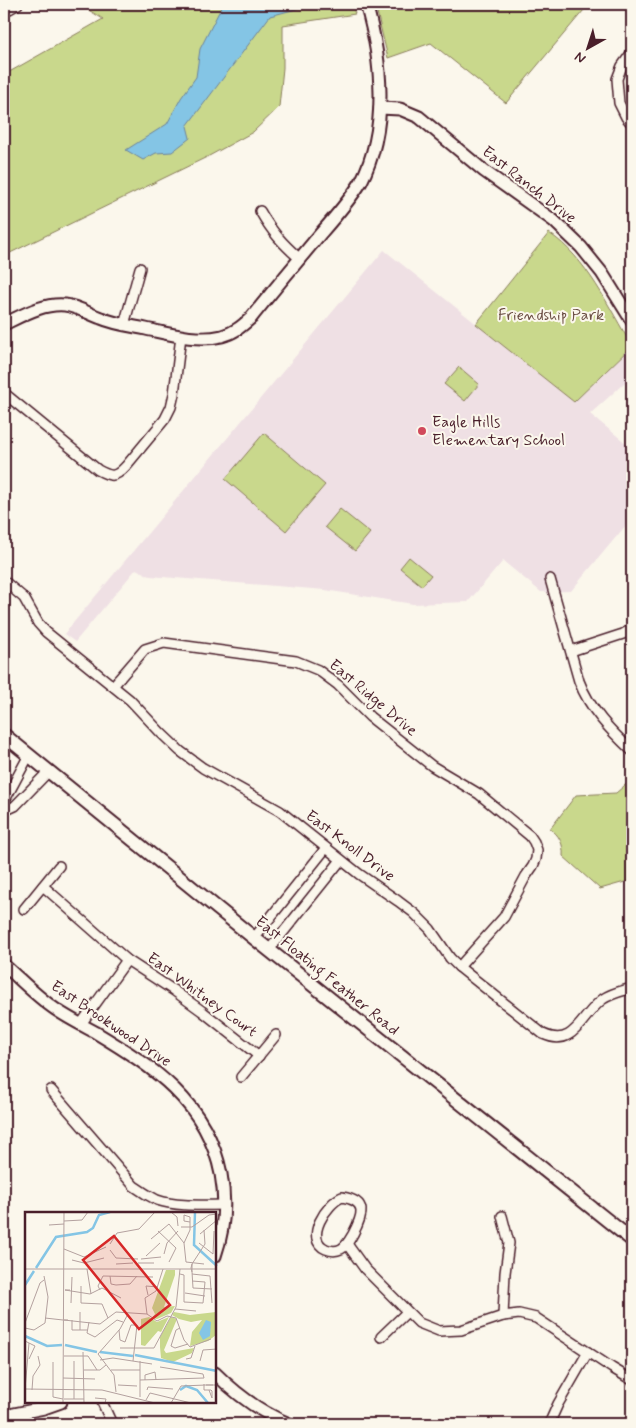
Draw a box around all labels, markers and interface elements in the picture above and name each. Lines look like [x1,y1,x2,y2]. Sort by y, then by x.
north arrow [564,22,614,72]
text: N [571,47,590,67]
street label: East Ranch Drive [477,142,581,228]
park label: Friendship Park [498,305,604,326]
place label: Eagle Hills Elementary School [432,412,565,451]
marker: Eagle Hills Elementary School [416,425,428,437]
street label: East Ridge Drive [324,655,422,742]
street label: East Knoll Drive [301,805,399,887]
street label: East Floating Feather Road [250,911,403,1041]
street label: East Whitney Court [143,948,261,1042]
street label: East Brookwood Drive [47,976,175,1072]
inset map [25,1212,216,1403]

